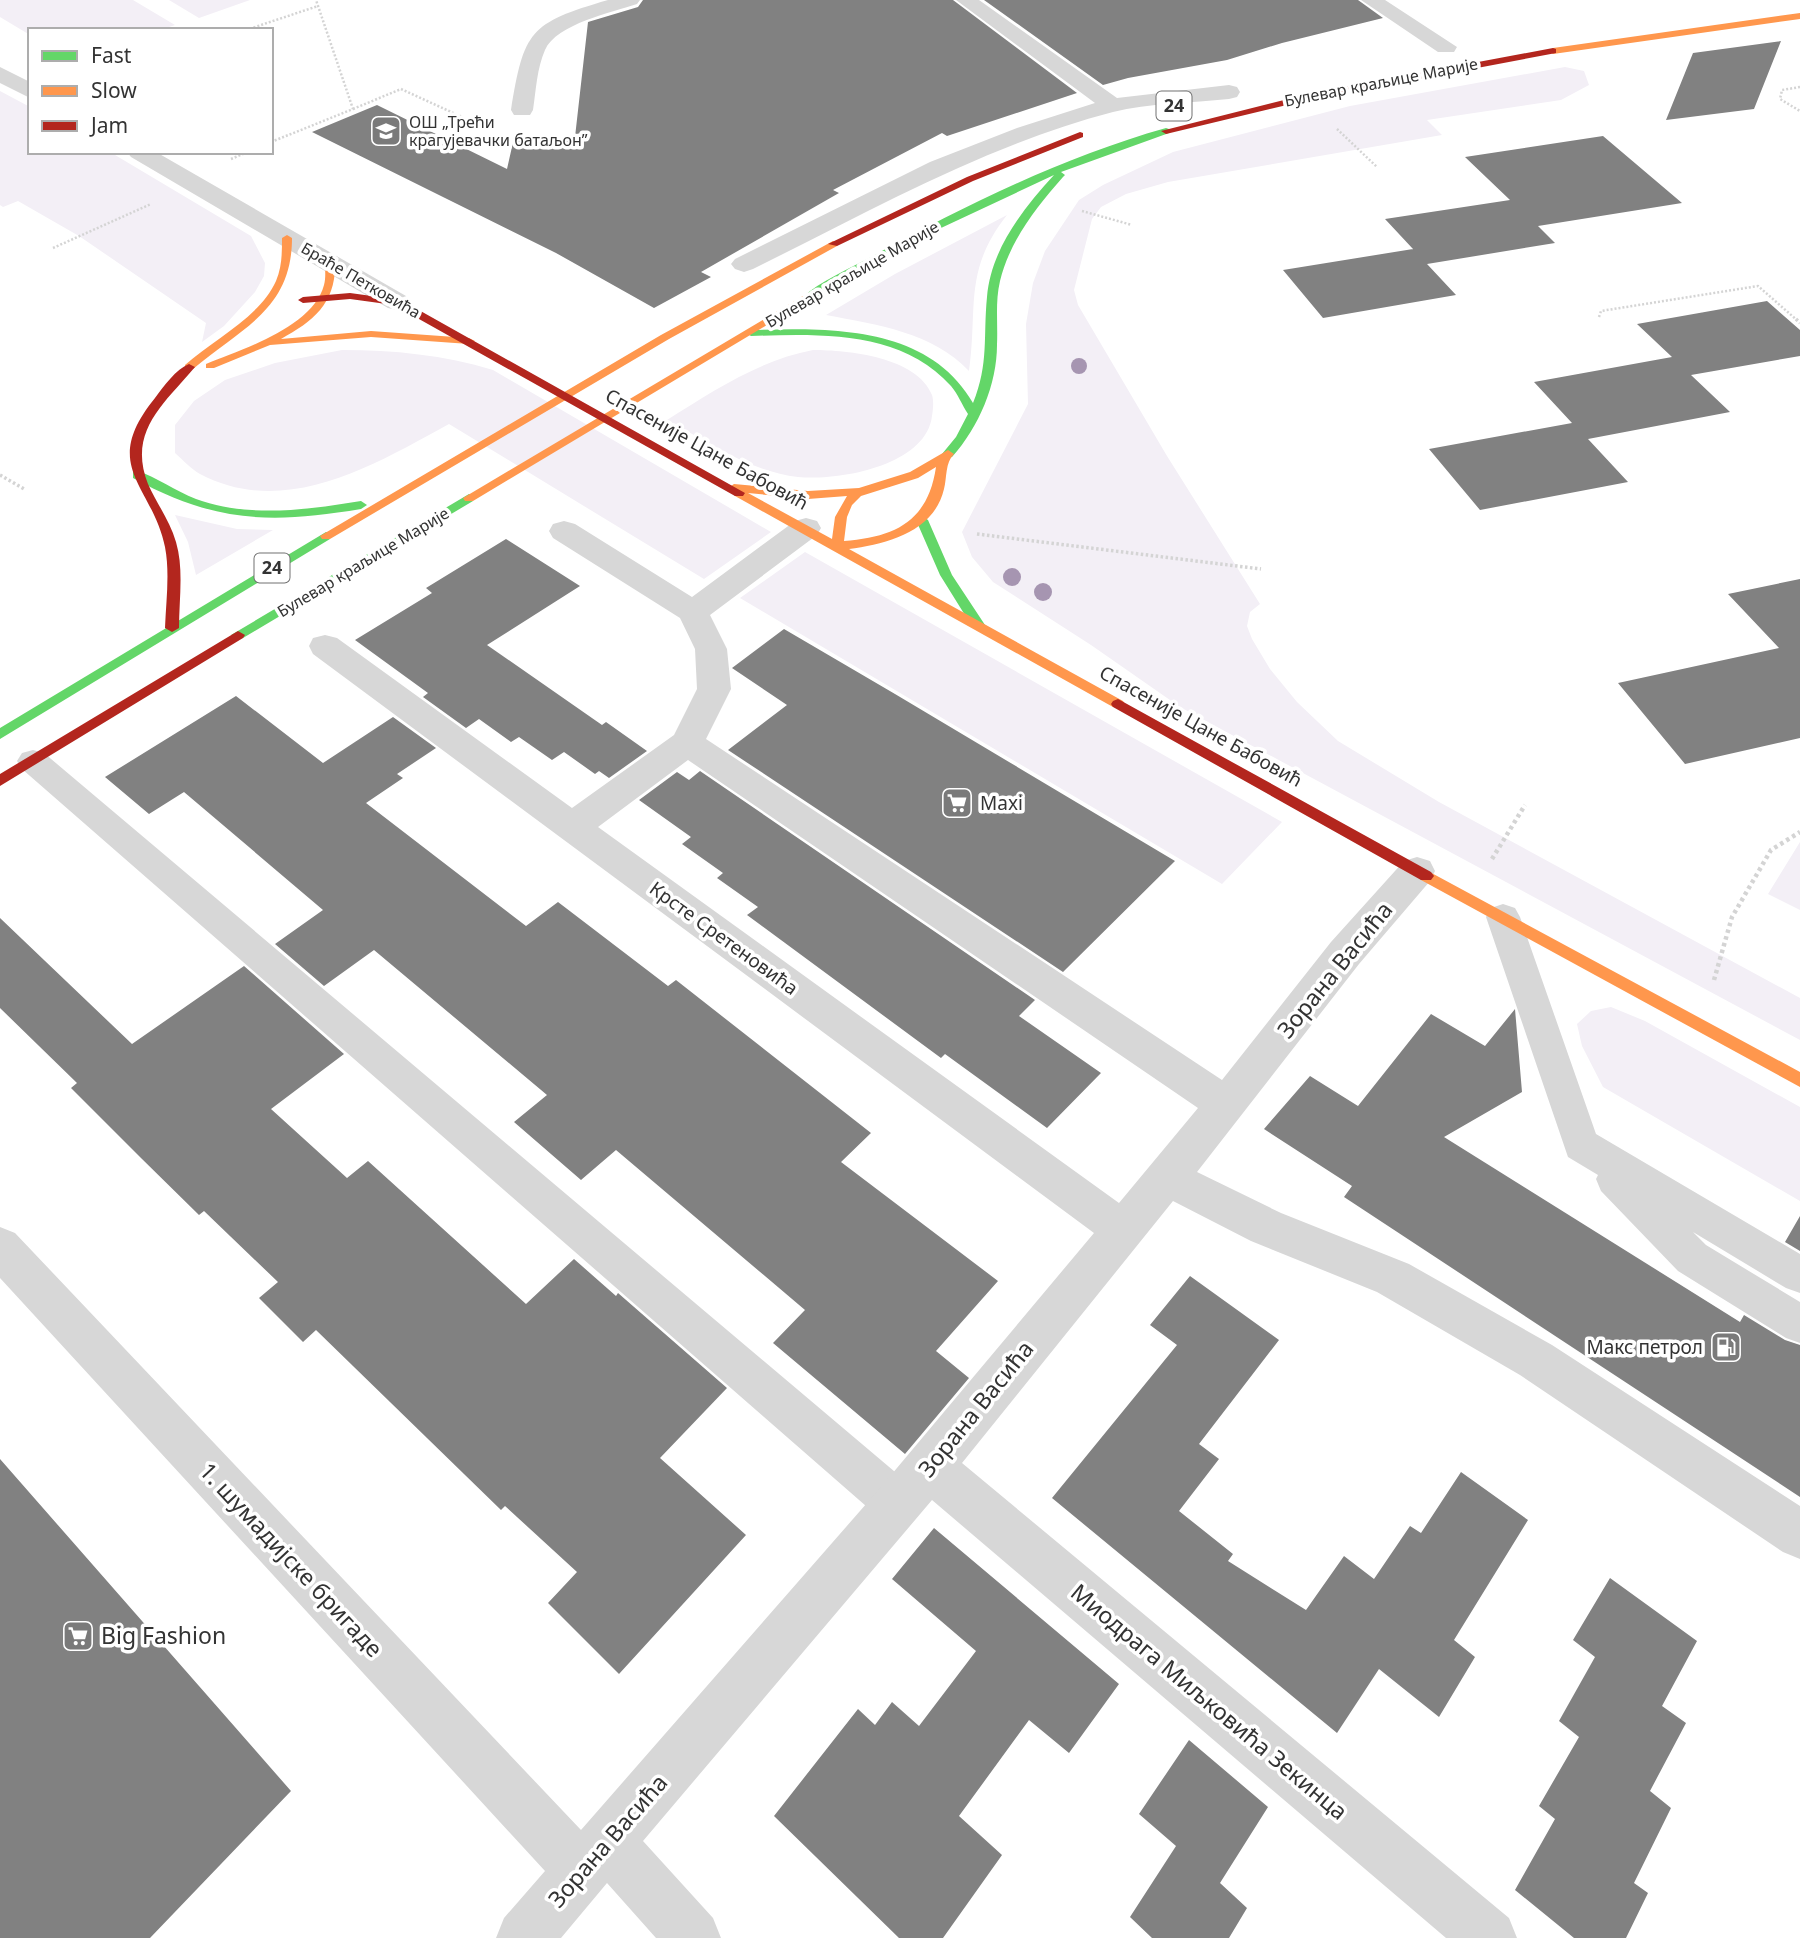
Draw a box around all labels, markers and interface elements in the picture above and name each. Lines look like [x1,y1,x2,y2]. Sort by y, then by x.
legend [28,28,273,154]
text: Fast [91,41,132,69]
street label: Булевар краљице Марије [1282,52,1480,112]
text: Slow [91,76,137,104]
road number: 24 [1156,92,1192,120]
text: Jam [89,111,128,139]
place label: ОШ „Трећи крагујевачки батаљон” [409,111,588,151]
school or university icon: ОШ „Трећи крагујевачки батаљон” [369,114,403,148]
street label: Булевар краљице Марије [761,215,943,333]
street label: Браће Петковића [297,237,425,323]
street label: Спасеније Цане Бабовић [601,382,813,516]
street label: Булевар краљице Марије [273,502,453,622]
road number: 24 [254,554,290,582]
street label: Спасеније Цане Бабовић [1095,659,1307,793]
supermarket icon: Maxi [940,786,974,820]
place label: Maxi [980,790,1023,816]
street label: Крсте Сретеновића [644,875,804,1001]
street label: Зорана Васића [1269,894,1399,1044]
fuel station icon: Макс петрол [1709,1330,1743,1364]
street label: Зорана Васића [910,1333,1040,1483]
place label: Макс петрол [1587,1334,1703,1360]
street label: 1. шумадијске бригаде [193,1455,391,1664]
street label: Миодрага Миљковића Зекинца [1064,1576,1355,1827]
supermarket icon: Big Fashion [61,1619,95,1653]
place label: Big Fashion [101,1619,226,1651]
street label: Зорана Васића [540,1767,674,1914]

